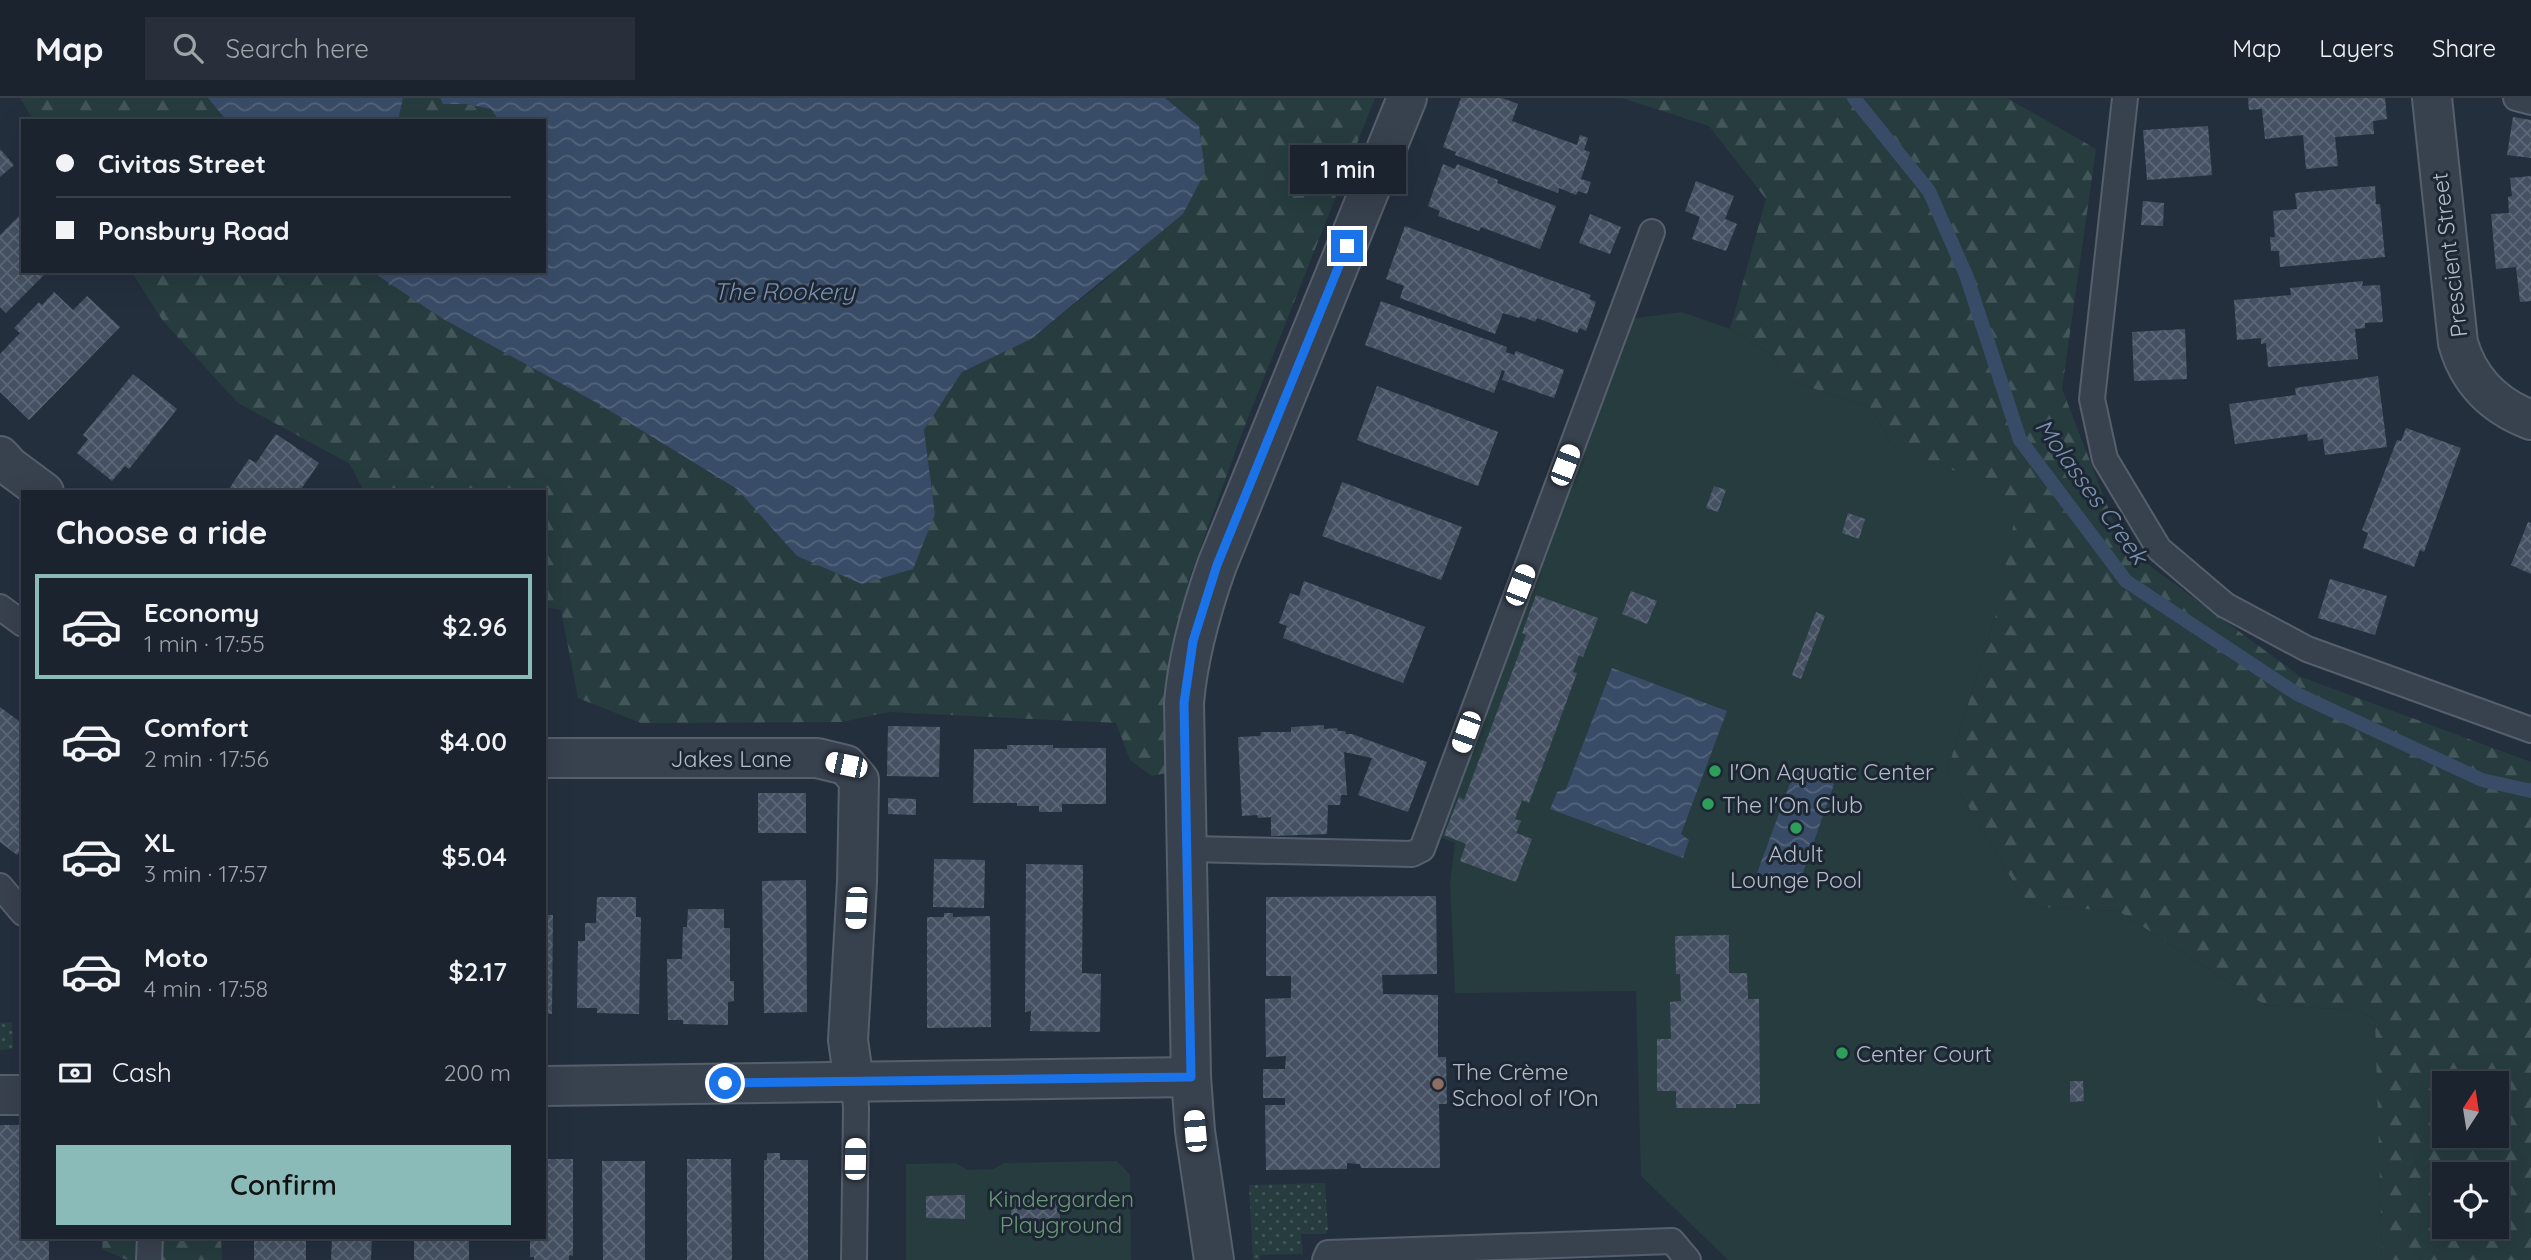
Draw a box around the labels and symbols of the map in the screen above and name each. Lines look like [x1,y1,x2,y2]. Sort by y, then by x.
callout: 1 min [1289,144,1405,194]
street label: Prescient Street [2424,171,2474,339]
route end [1331,230,1363,262]
water label: The Rookery [713,276,856,306]
water label: Molasses Creek [2029,412,2156,571]
car [1548,442,1583,488]
car [1503,562,1538,608]
car [1449,709,1484,755]
street label: Jakes Lane [670,744,792,773]
car [824,750,869,780]
place label: I'On Aquatic Center [1729,757,1934,786]
marker: I'On Aquatic Center [1707,763,1723,779]
place label: The I'On Club [1722,790,1863,819]
marker: The I'On Club [1700,796,1716,812]
marker: Adult Lounge Pool [1788,820,1804,836]
place label: Adult Lounge Pool [1730,839,1862,894]
car [845,886,868,930]
place label: Center Court [1856,1039,1992,1068]
marker: Center Court [1834,1045,1850,1061]
place label: The Crème School of I'On [1452,1057,1599,1112]
route start [709,1067,741,1099]
north arrow [2432,1071,2510,1148]
marker: The Crème School of I'On [1430,1076,1446,1092]
car [1183,1109,1208,1153]
car [845,1138,866,1180]
park label: Kindergarden Playground [988,1184,1134,1239]

